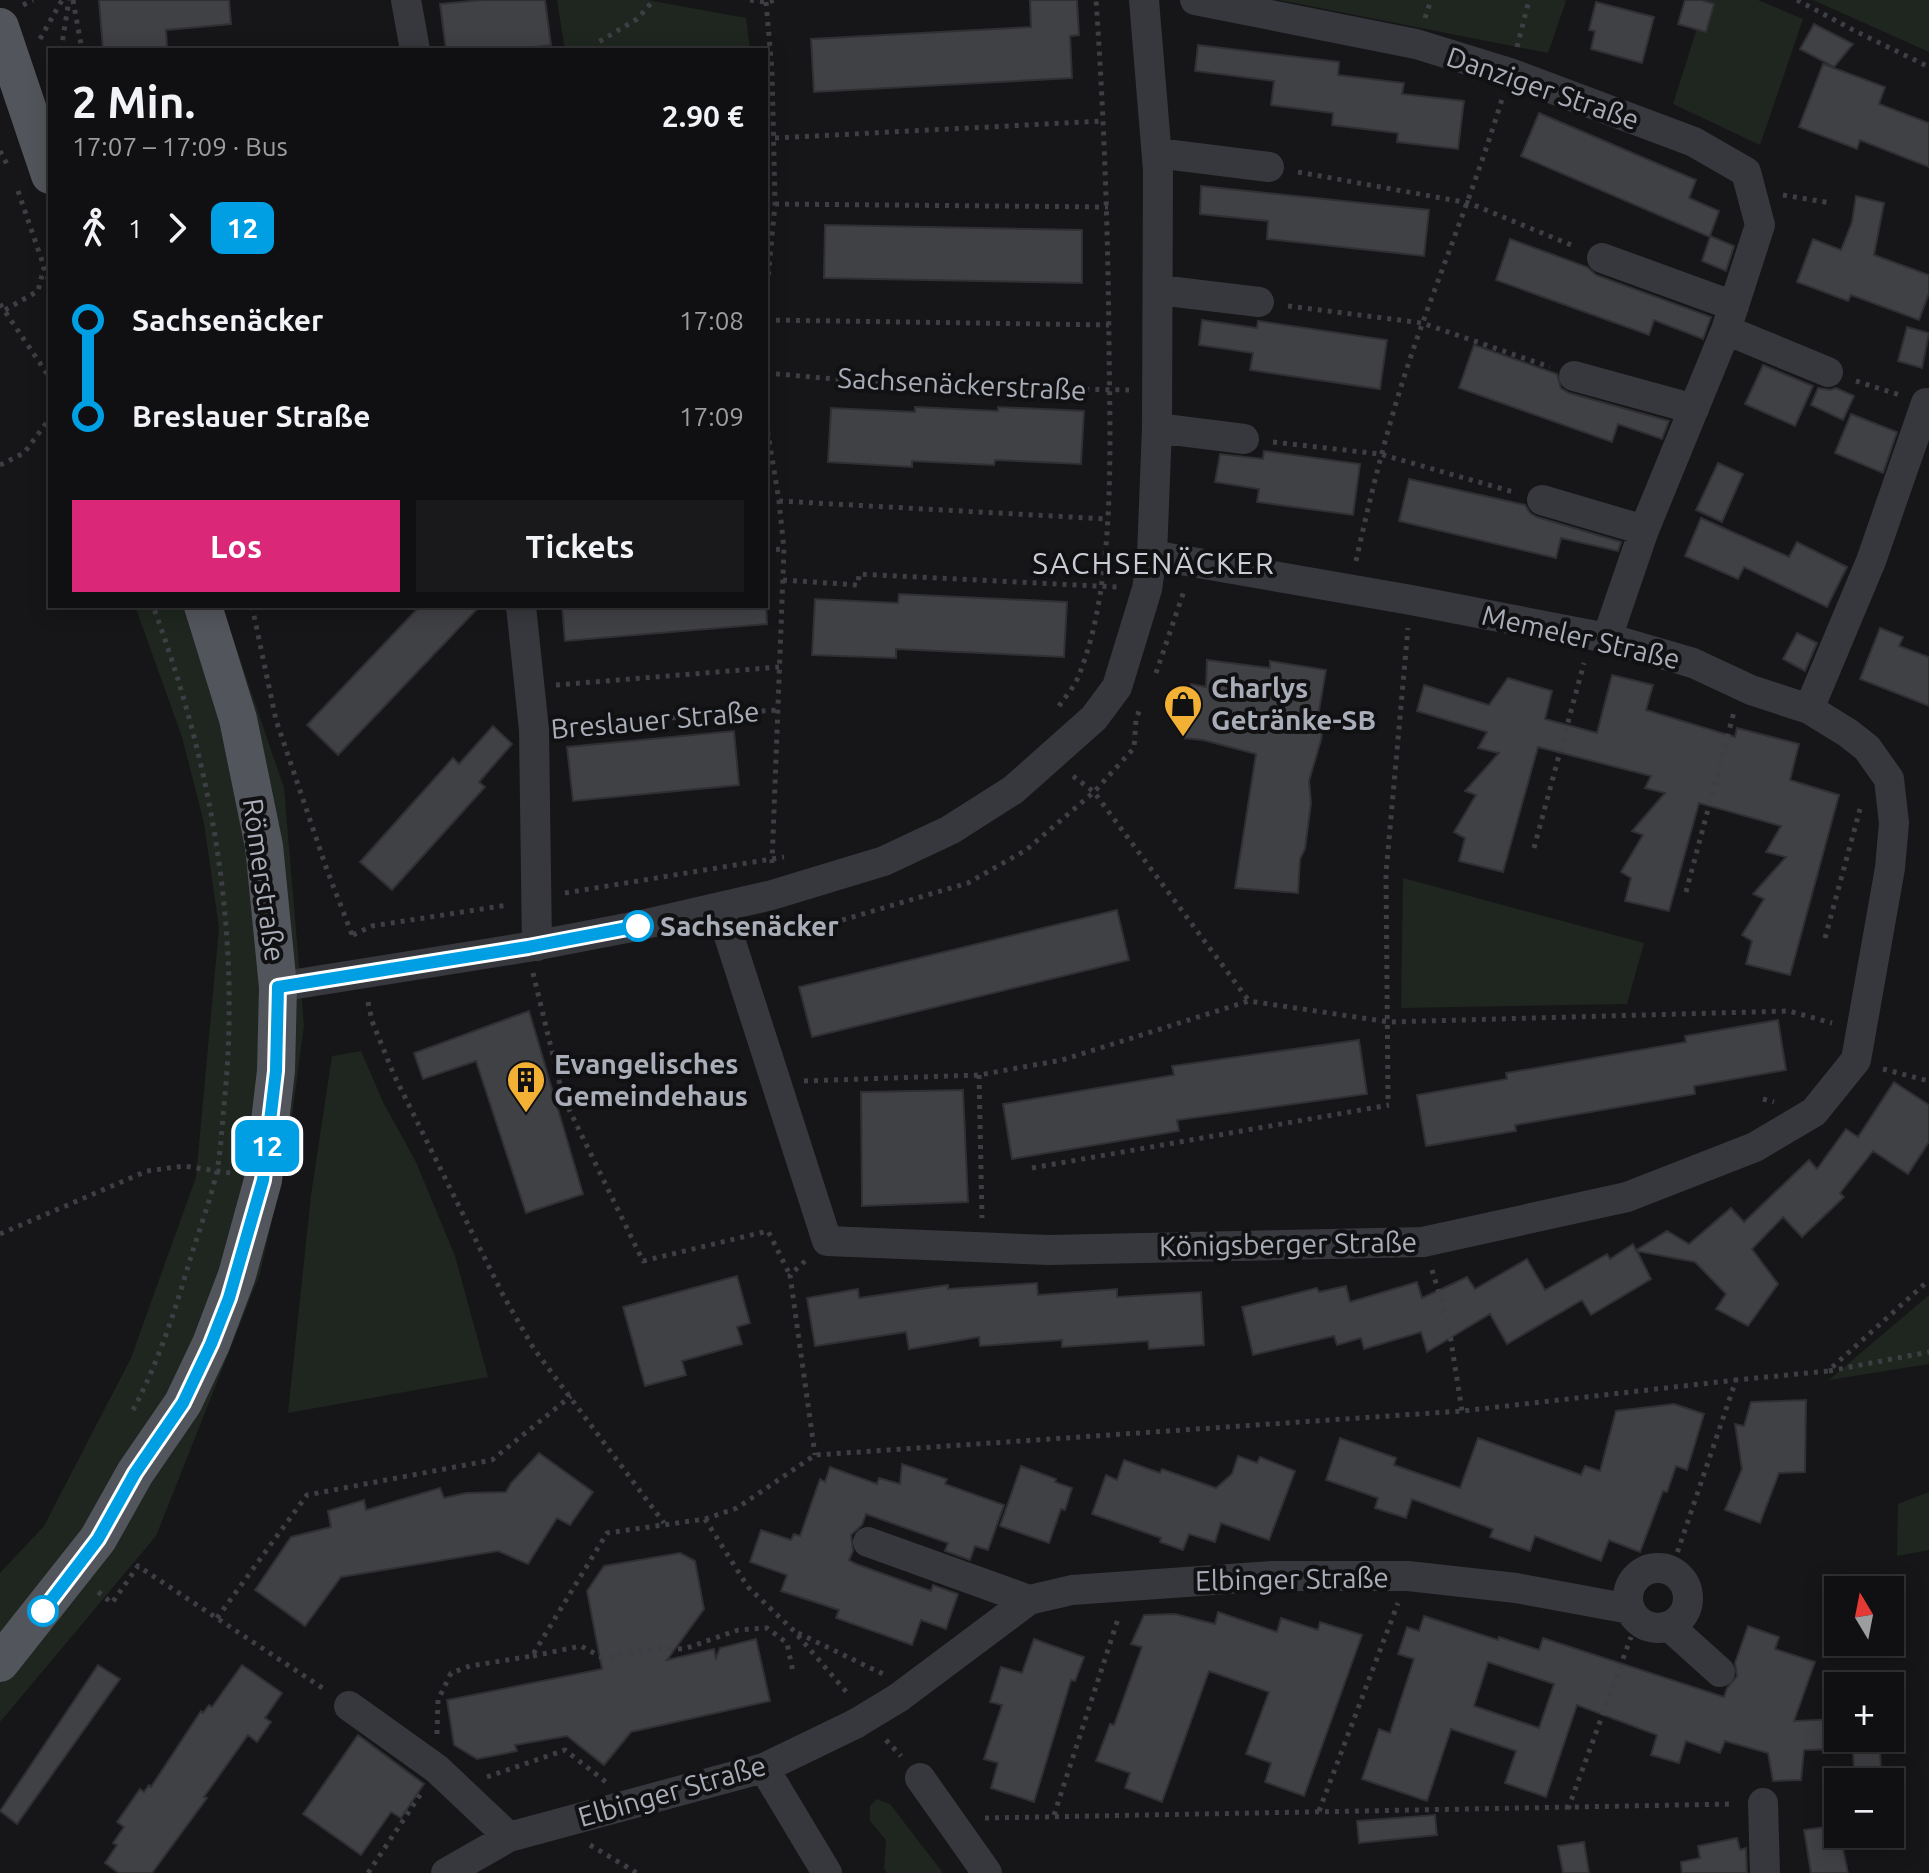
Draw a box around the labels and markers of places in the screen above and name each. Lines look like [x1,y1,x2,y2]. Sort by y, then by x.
place label: Charlys Getränke-SB [1211,672,1376,735]
shop icon: Charlys Getränke-SB [1162,683,1204,738]
place label: Sachsenäcker [660,910,839,941]
marker: Sachsenäcker [623,911,653,941]
place label: Evangelisches Gemeindehaus [554,1048,748,1111]
building icon: Evangelisches Gemeindehaus [505,1059,547,1114]
unlabelled marker [28,1596,58,1626]

